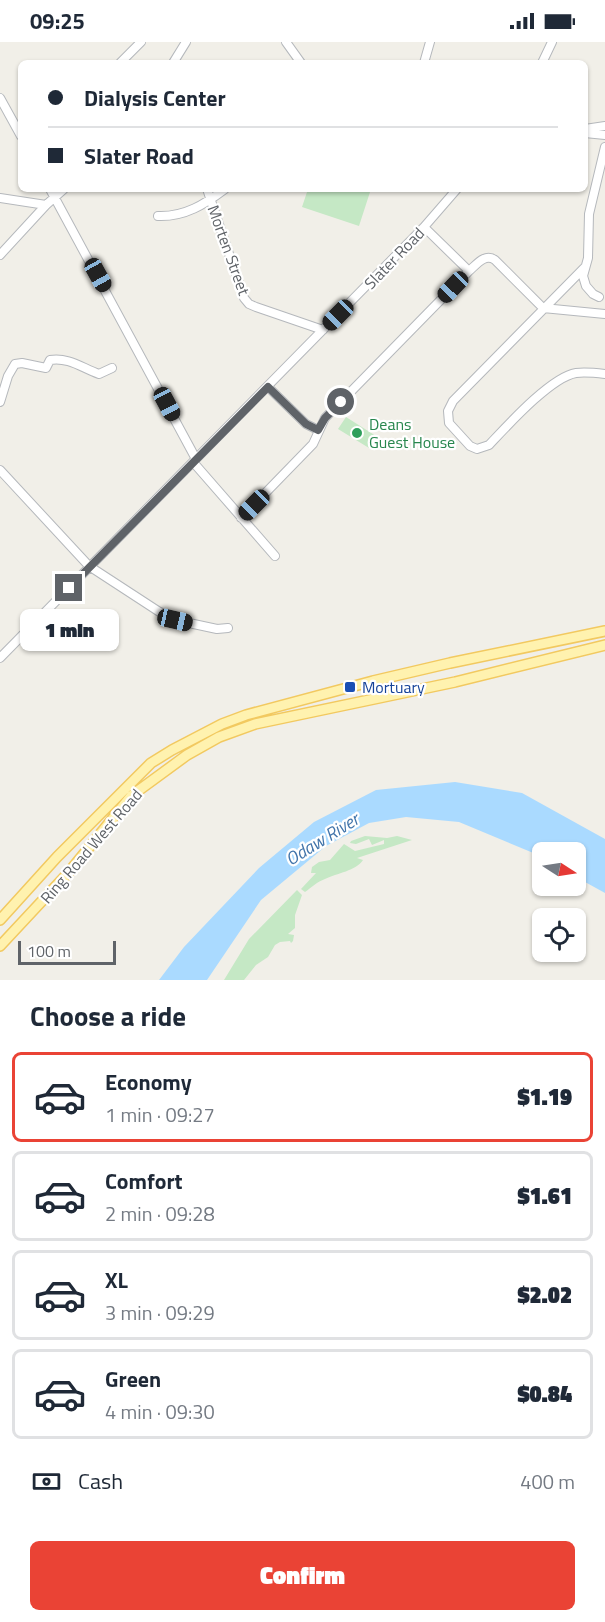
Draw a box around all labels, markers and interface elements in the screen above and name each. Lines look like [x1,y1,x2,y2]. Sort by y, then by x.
text: 09:25 [30,4,85,38]
text: Dialysis Center [84,81,226,115]
text: Slater Road [84,139,194,173]
street label: Morten Street [202,202,257,299]
street label: Slater Road [358,222,430,294]
car [81,255,115,295]
car [434,268,472,306]
car [319,296,357,334]
car [151,384,183,424]
route start [327,388,354,415]
place label: Deans Guest House [369,412,455,454]
marker: Deans Guest House [350,426,364,440]
car [235,486,273,524]
route end [55,574,82,601]
car [155,607,195,633]
callout: 1 min [20,609,118,651]
text: 1 min [45,614,94,645]
place label: Mortuary [362,675,425,699]
marker: Mortuary [343,680,357,694]
street label: Ring Road West Road [34,783,148,909]
water label: Odaw River [280,805,366,872]
north arrow [532,842,586,896]
map controls [532,842,586,962]
button: locate [532,908,586,962]
scale bar [18,938,116,965]
text: 100 m [27,939,71,963]
text: Choose a ride [30,995,186,1036]
text: Economy [105,1065,192,1099]
icon: car [33,1070,87,1124]
text: $1.19 [517,1080,572,1114]
text: 1 min · 09:27 [105,1099,215,1130]
text: Comfort [105,1164,183,1198]
icon: car [33,1169,87,1223]
text: $1.61 [517,1179,572,1213]
text: 2 min · 09:28 [105,1198,215,1229]
text: XL [105,1263,128,1297]
icon: car [33,1268,87,1322]
text: $2.02 [517,1278,572,1312]
text: 3 min · 09:29 [105,1297,215,1328]
text: Green [105,1362,161,1396]
icon: car [33,1367,87,1421]
text: $0.84 [517,1377,572,1411]
text: 4 min · 09:30 [105,1396,215,1427]
text: Cash [78,1464,123,1498]
icon: cash [30,1465,63,1498]
text: 400 m [520,1466,575,1497]
button: Confirm [30,1541,575,1610]

